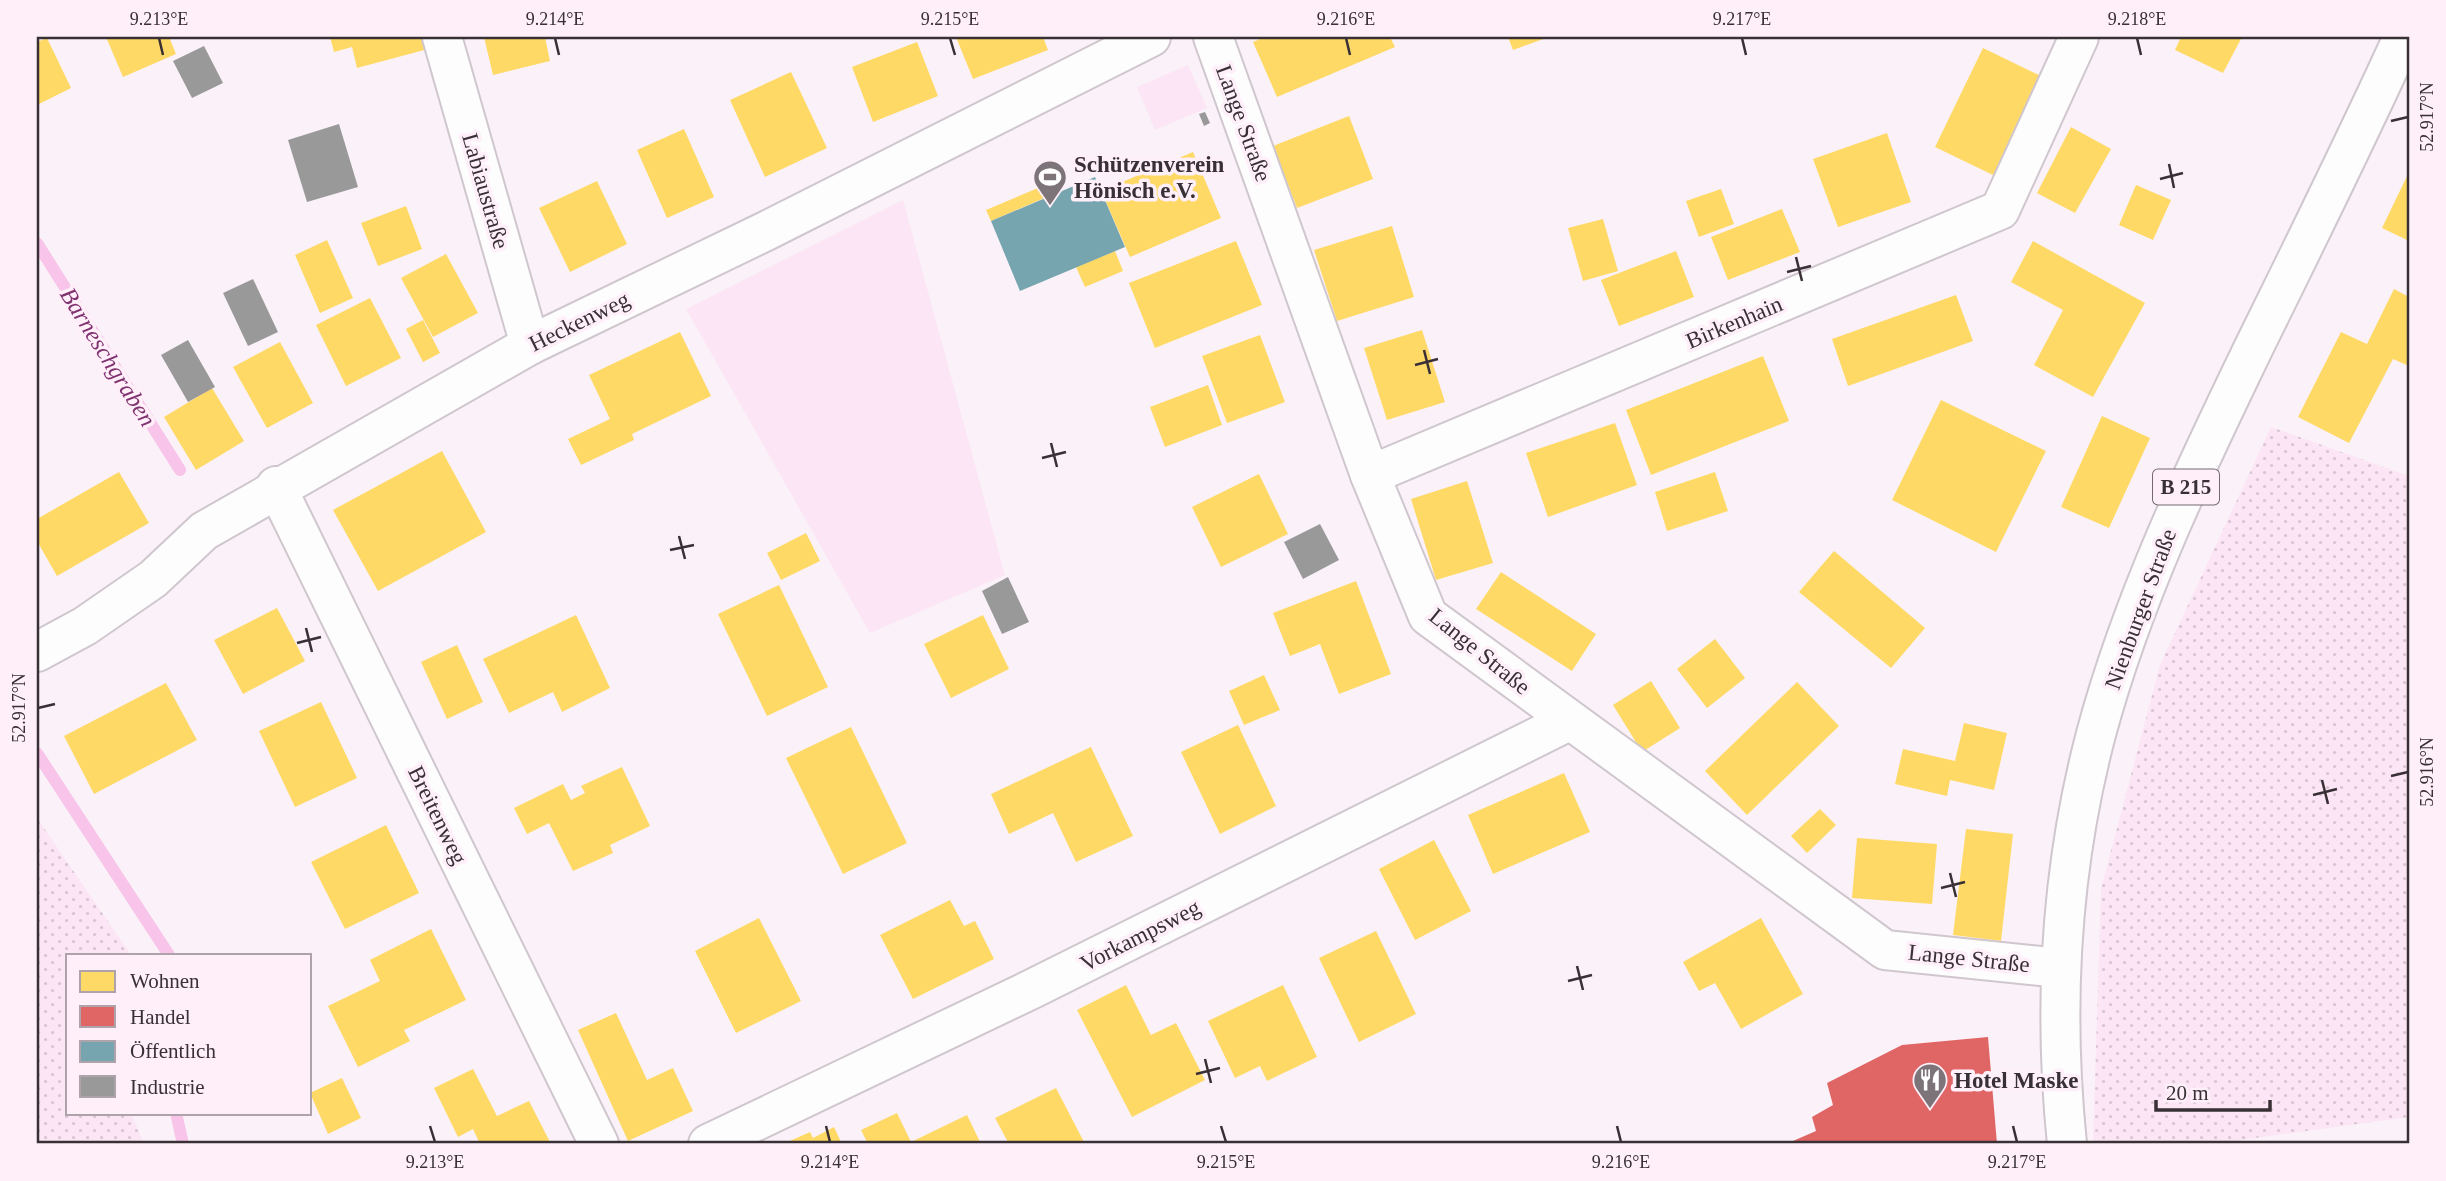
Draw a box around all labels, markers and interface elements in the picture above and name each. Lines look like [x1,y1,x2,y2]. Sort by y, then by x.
text: 9.213°E [130,9,188,29]
text: 9.214°E [526,9,584,29]
text: 9.215°E [921,9,979,29]
text: 9.216°E [1317,9,1375,29]
text: 9.217°E [1713,9,1771,29]
text: 9.218°E [2108,9,2166,29]
street label: Lange Straße [1211,62,1276,185]
text: 52.917°N [2417,82,2437,152]
street label: Labiaustraße [457,131,514,252]
place label: Schützenverein Hönisch e.V. [1074,152,1225,203]
sports icon: Schützenverein Hönisch e.V. [1031,158,1069,207]
water label: Barneschgraben [55,283,161,431]
street label: Heckenweg [525,286,634,356]
street label: Birkenhain [1682,291,1787,354]
road number: B 215 [2153,470,2219,504]
street label: Nienburger Straße [2100,526,2181,693]
street label: Lange Straße [1424,603,1535,699]
text: 52.917°N [9,673,29,743]
text: 52.916°N [2417,737,2437,807]
street label: Breitenweg [403,762,472,869]
street label: Vorkampsweg [1076,894,1205,976]
street label: Lange Straße [1907,940,2031,977]
legend [66,954,312,1114]
text: Wohnen [130,969,200,993]
text: Handel [130,1005,191,1029]
text: Öffentlich [130,1039,216,1063]
restaurant icon: Hotel Maske [1911,1061,1949,1110]
place label: Hotel Maske [1954,1068,2079,1093]
scale bar [2156,1069,2269,1113]
text: Industrie [130,1075,205,1099]
text: 20 m [2166,1081,2209,1105]
text: 9.213°E [406,1152,464,1172]
text: 9.214°E [801,1152,859,1172]
text: 9.215°E [1197,1152,1255,1172]
text: 9.216°E [1592,1152,1650,1172]
text: 9.217°E [1988,1152,2046,1172]

